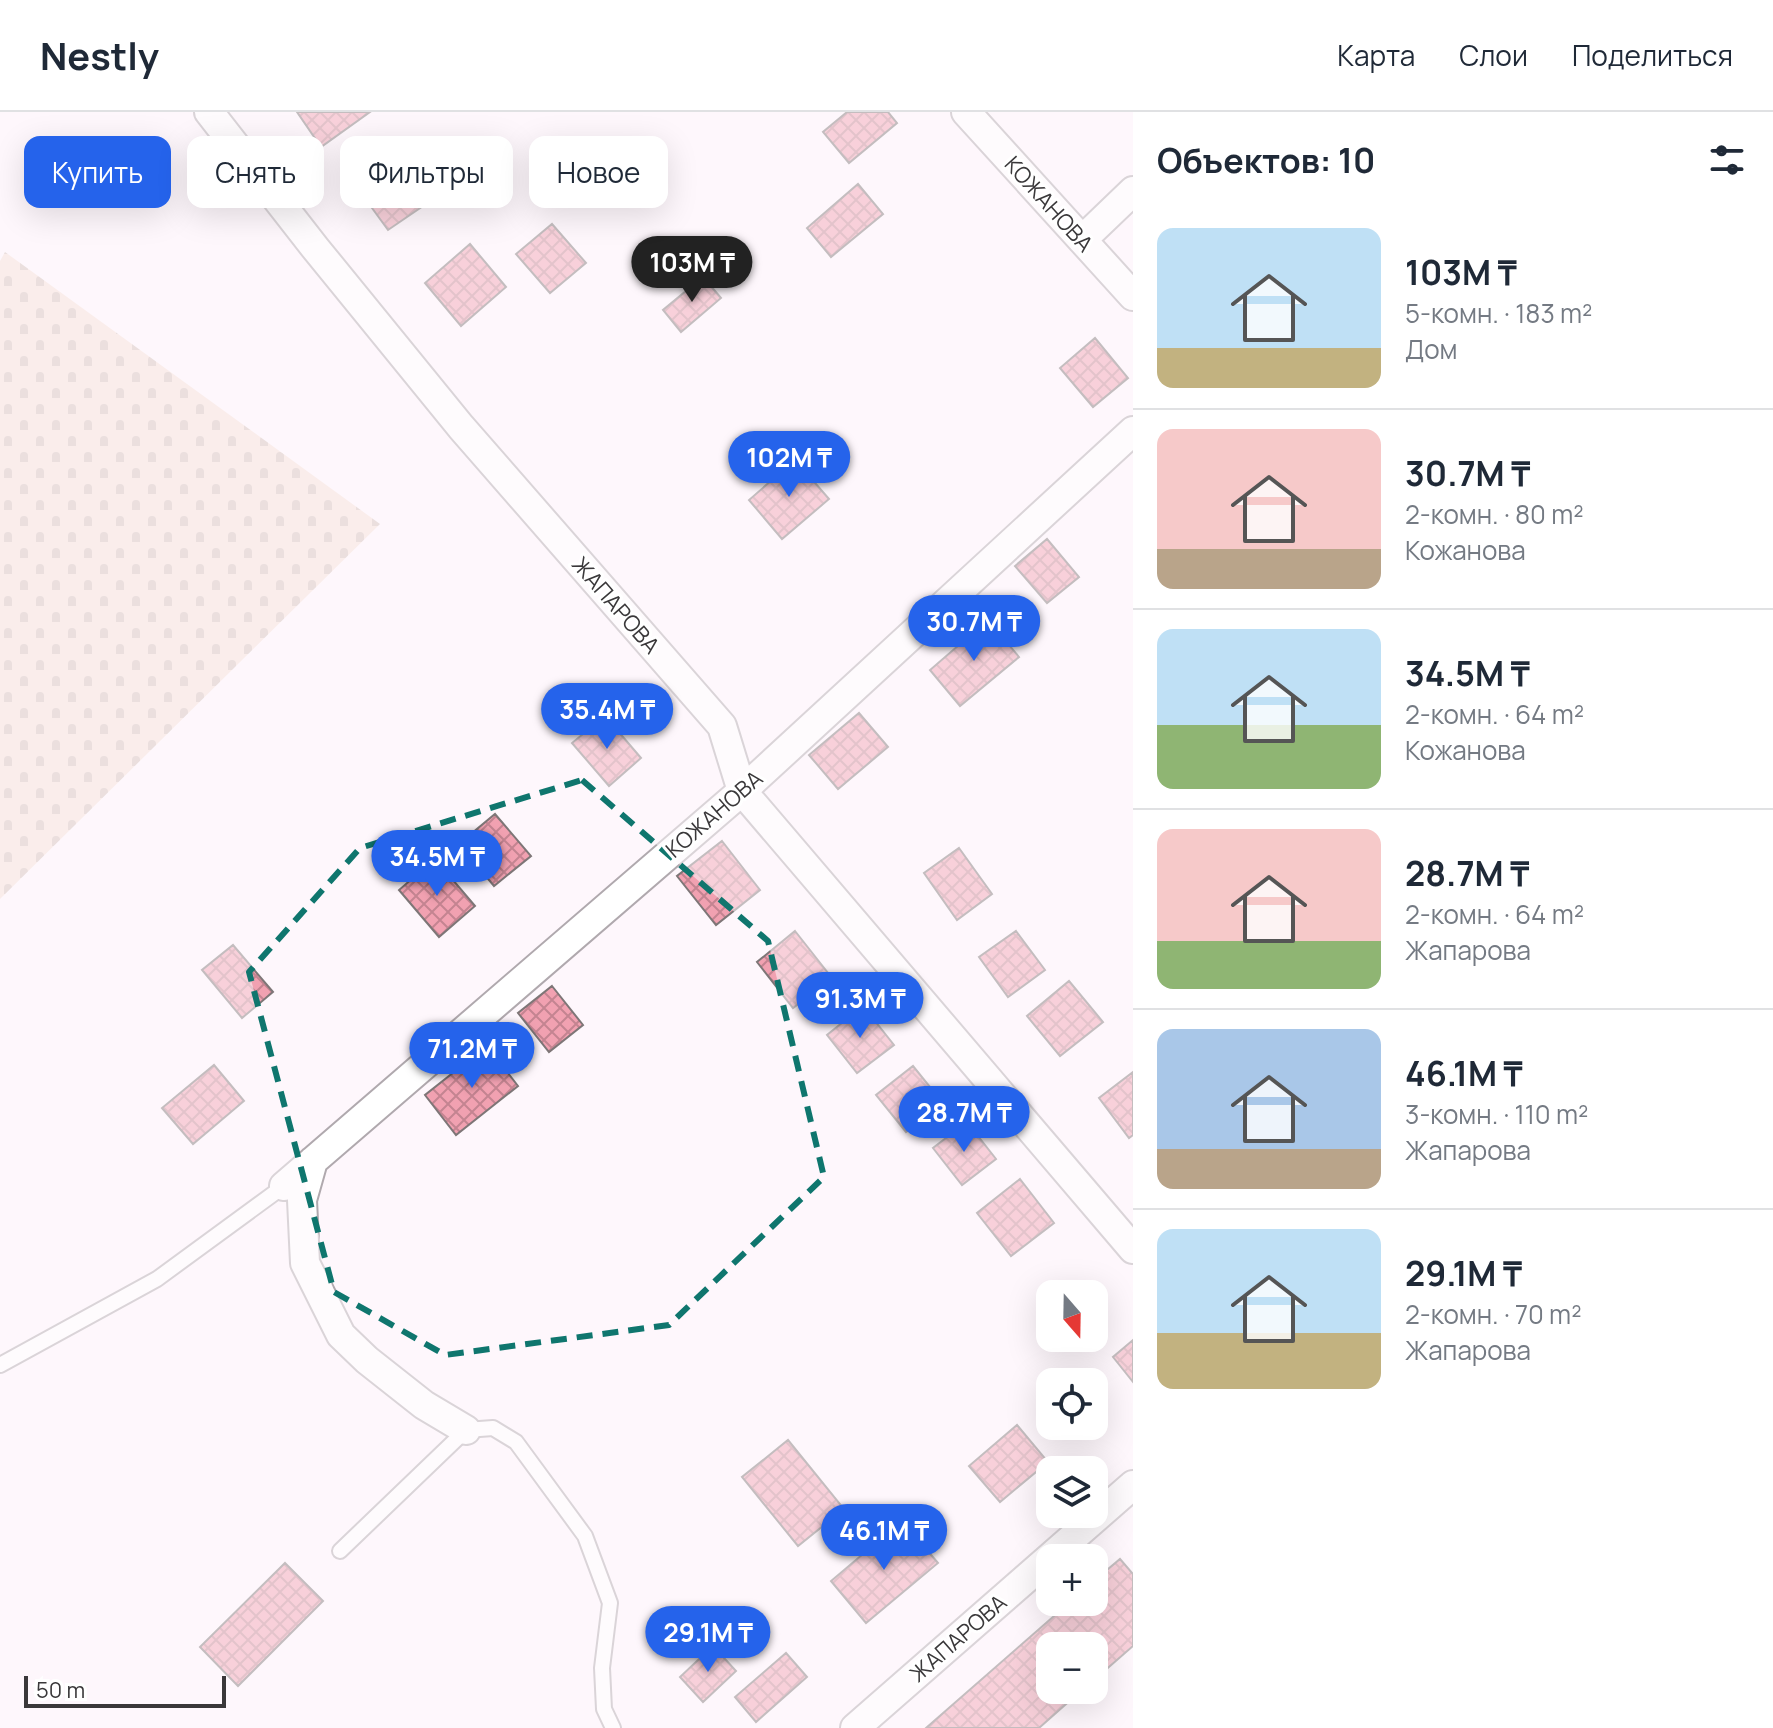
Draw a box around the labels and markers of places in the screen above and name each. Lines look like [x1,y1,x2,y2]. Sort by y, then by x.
pin: 103M ₸ [627,236,757,304]
pin: 102M ₸ [724,431,854,499]
pin: 30.7M ₸ [900,595,1048,663]
pin: 35.4M ₸ [533,683,681,751]
pin: 34.5M ₸ [363,830,511,898]
pin: 91.3M ₸ [786,972,934,1040]
pin: 71.2M ₸ [398,1022,546,1090]
pin: 28.7M ₸ [890,1086,1038,1154]
pin: 46.1M ₸ [810,1504,958,1572]
pin: 29.1M ₸ [634,1606,782,1674]

